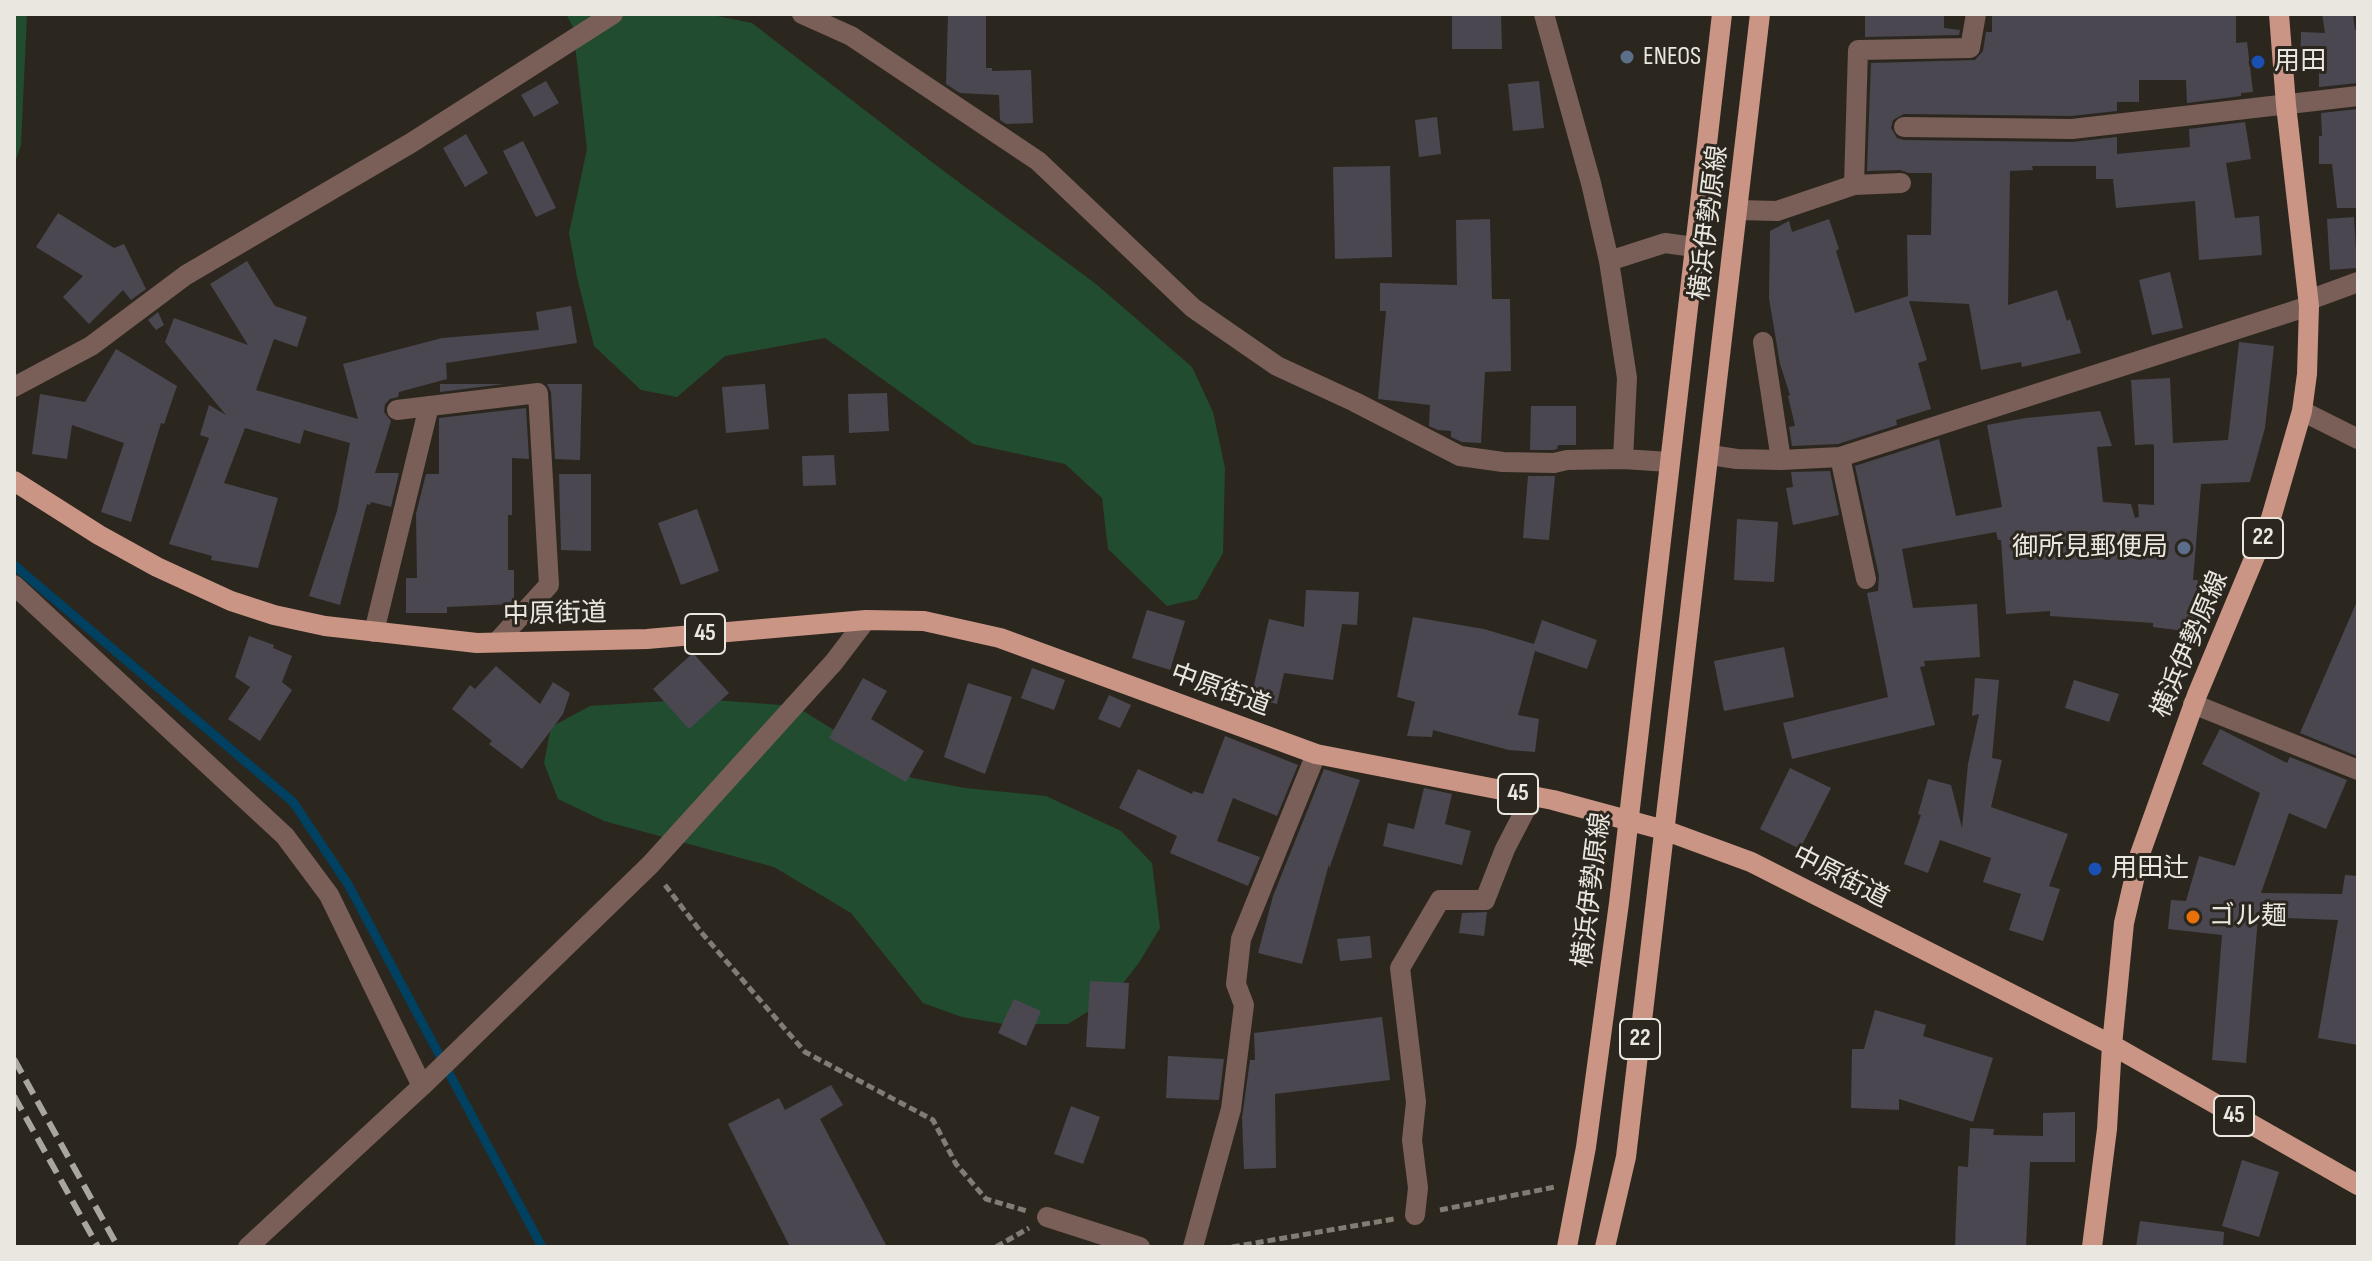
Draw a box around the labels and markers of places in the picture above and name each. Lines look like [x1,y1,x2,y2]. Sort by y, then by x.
place label: ENEOS [1643,41,1701,73]
place label: 用田 [2274,46,2326,78]
marker: ENEOS [1618,48,1636,66]
marker: 用田 [2249,53,2267,71]
place label: 御所見郵便局 [2012,532,2168,564]
marker: 御所見郵便局 [2175,539,2193,557]
place label: 用田辻 [2111,853,2189,885]
marker: 用田辻 [2086,860,2104,878]
place label: ゴル麺 [2209,901,2287,933]
marker: ゴル麺 [2184,908,2202,926]

